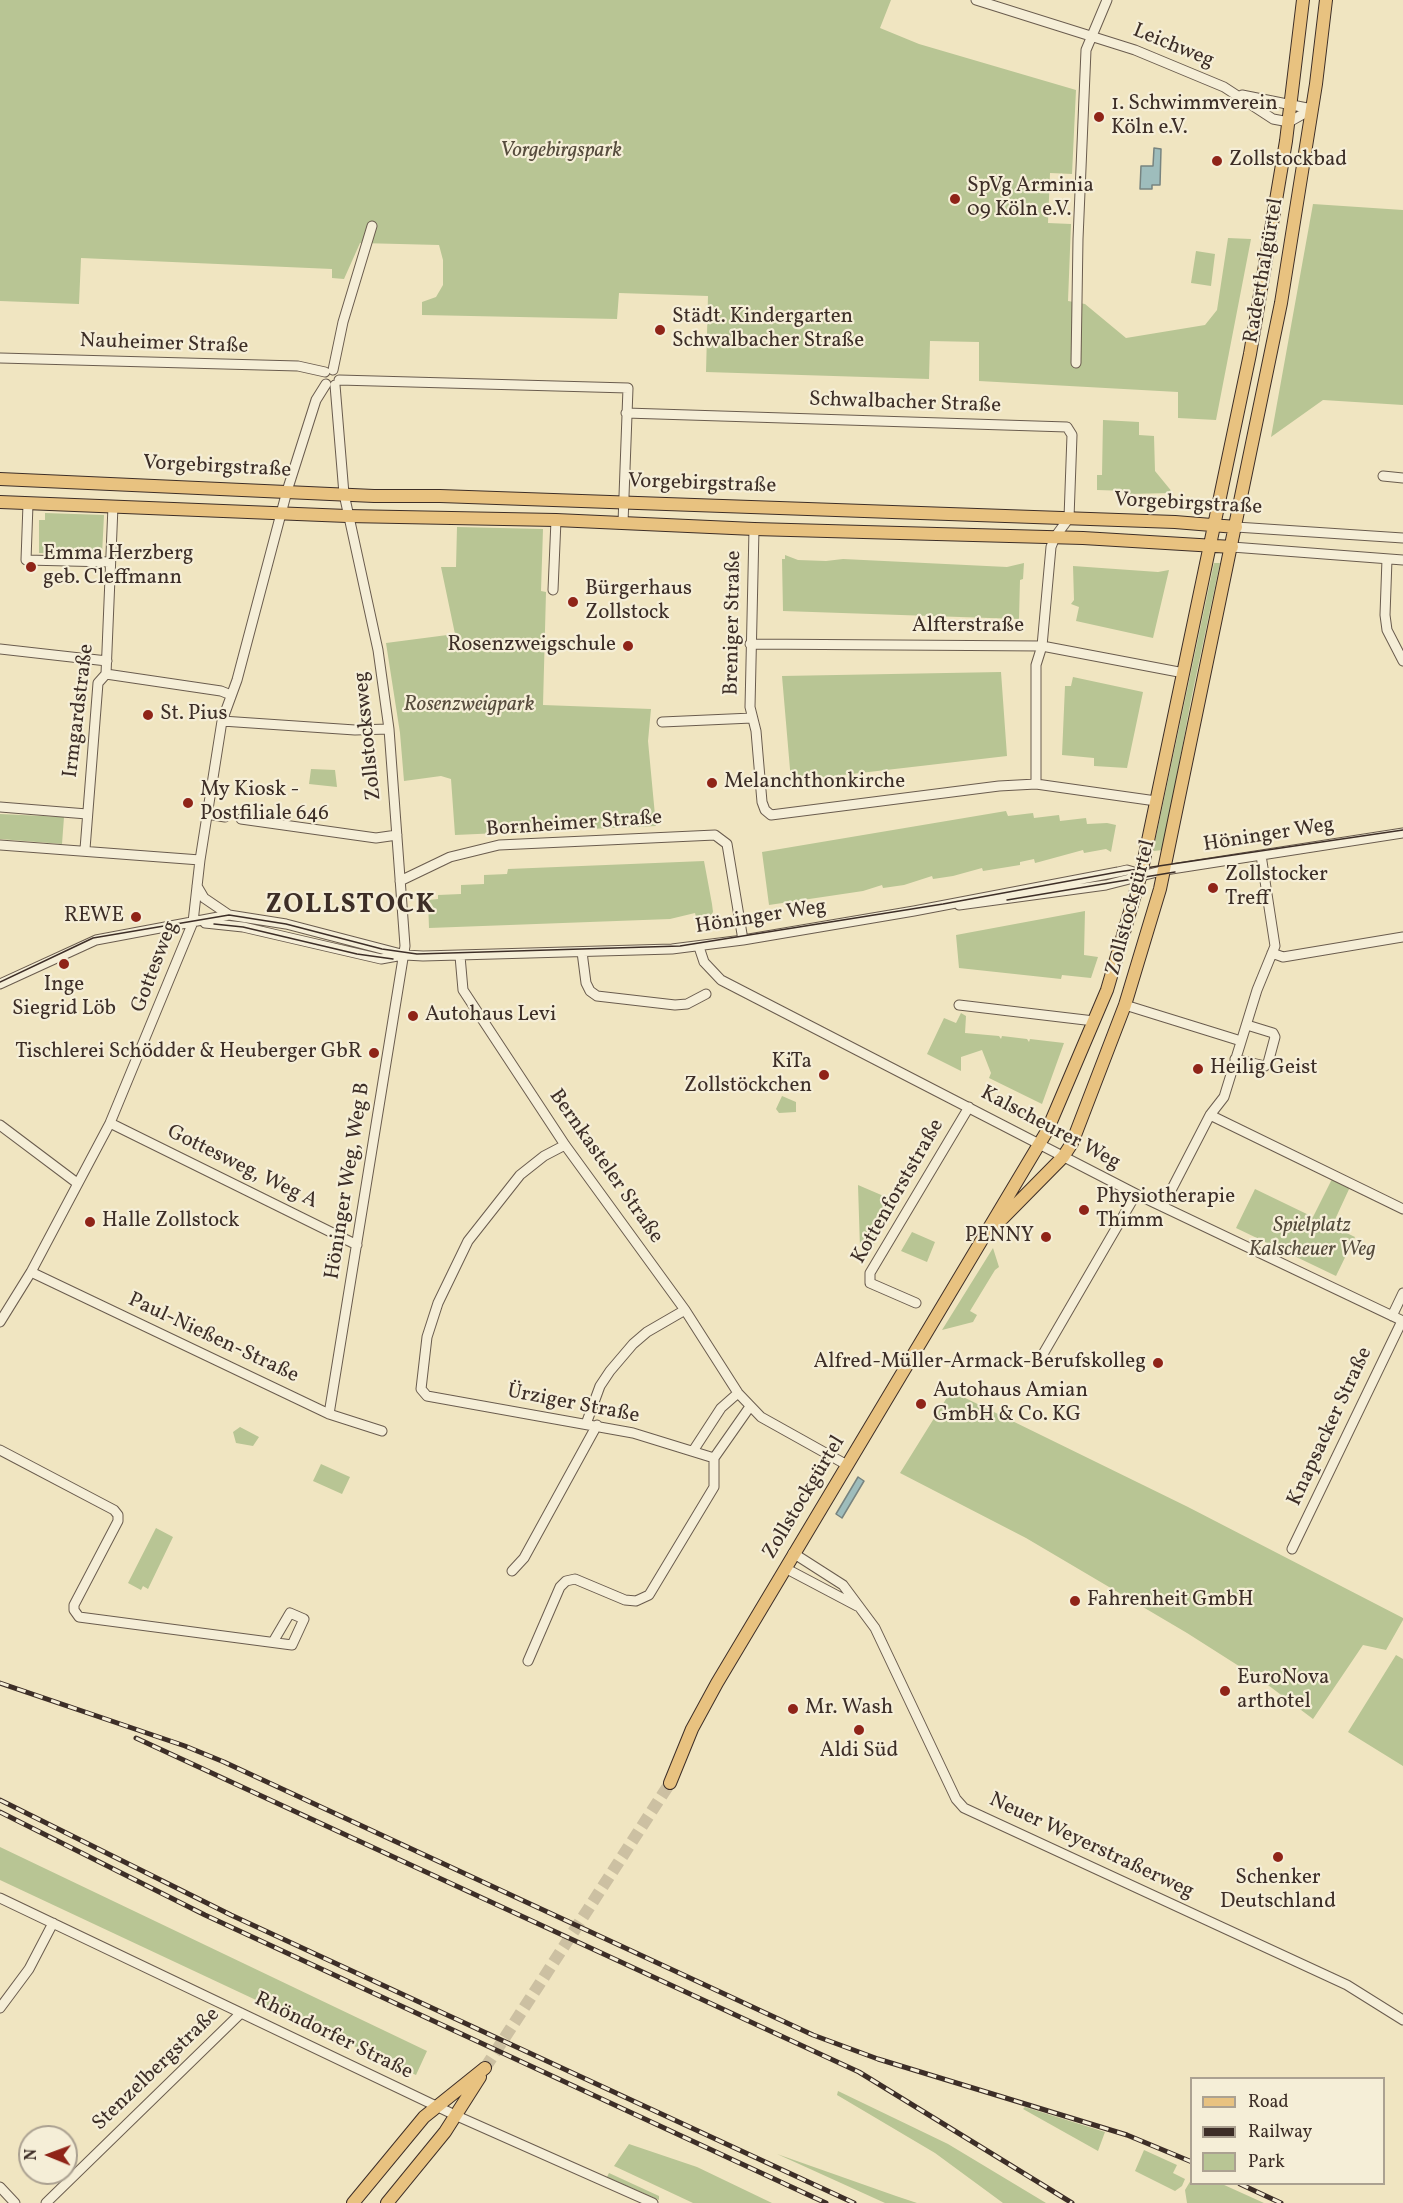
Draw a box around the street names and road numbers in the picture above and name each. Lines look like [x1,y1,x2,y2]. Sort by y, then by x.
street label: Leichweg [1129,19,1217,75]
street label: Raderthalgürtel [1240,197,1290,345]
street label: Nauheimer Straße [79,329,249,361]
street label: Schwalbacher Straße [809,388,1001,420]
street label: Vorgebirgstraße [142,452,292,484]
street label: Vorgebirgstraße [627,470,777,500]
street label: Vorgebirgstraße [1113,489,1263,521]
street label: Breniger Straße [720,550,748,696]
street label: Alfterstraße [912,614,1024,640]
street label: Irmgardstraße [59,643,101,779]
street label: Zollstocksweg [350,670,388,802]
street label: Bornheimer Straße [485,806,663,844]
street label: Höninger Weg [1202,813,1336,859]
street label: Zollstockgürtel [1102,838,1162,978]
street label: Höninger Weg [694,895,828,941]
street label: Gottesweg [127,918,185,1016]
street label: Höninger Weg, Weg B [321,1081,377,1281]
street label: Kalscheurer Weg [976,1082,1124,1176]
street label: Bernkasteler Straße [542,1085,668,1249]
street label: Kottenforststraße [847,1115,951,1269]
street label: Gottesweg, Weg A [162,1121,322,1215]
street label: Paul-Nießen-Straße [124,1288,302,1390]
street label: Knapsacker Straße [1283,1344,1379,1510]
street label: Ürziger Straße [505,1380,641,1430]
street label: Zollstockgürtel [758,1432,852,1564]
street label: Neuer Weyerstraßerweg [985,1788,1197,1906]
street label: Rhöndorfer Straße [250,1988,416,2086]
street label: Stenzelbergstraße [88,2003,226,2137]

